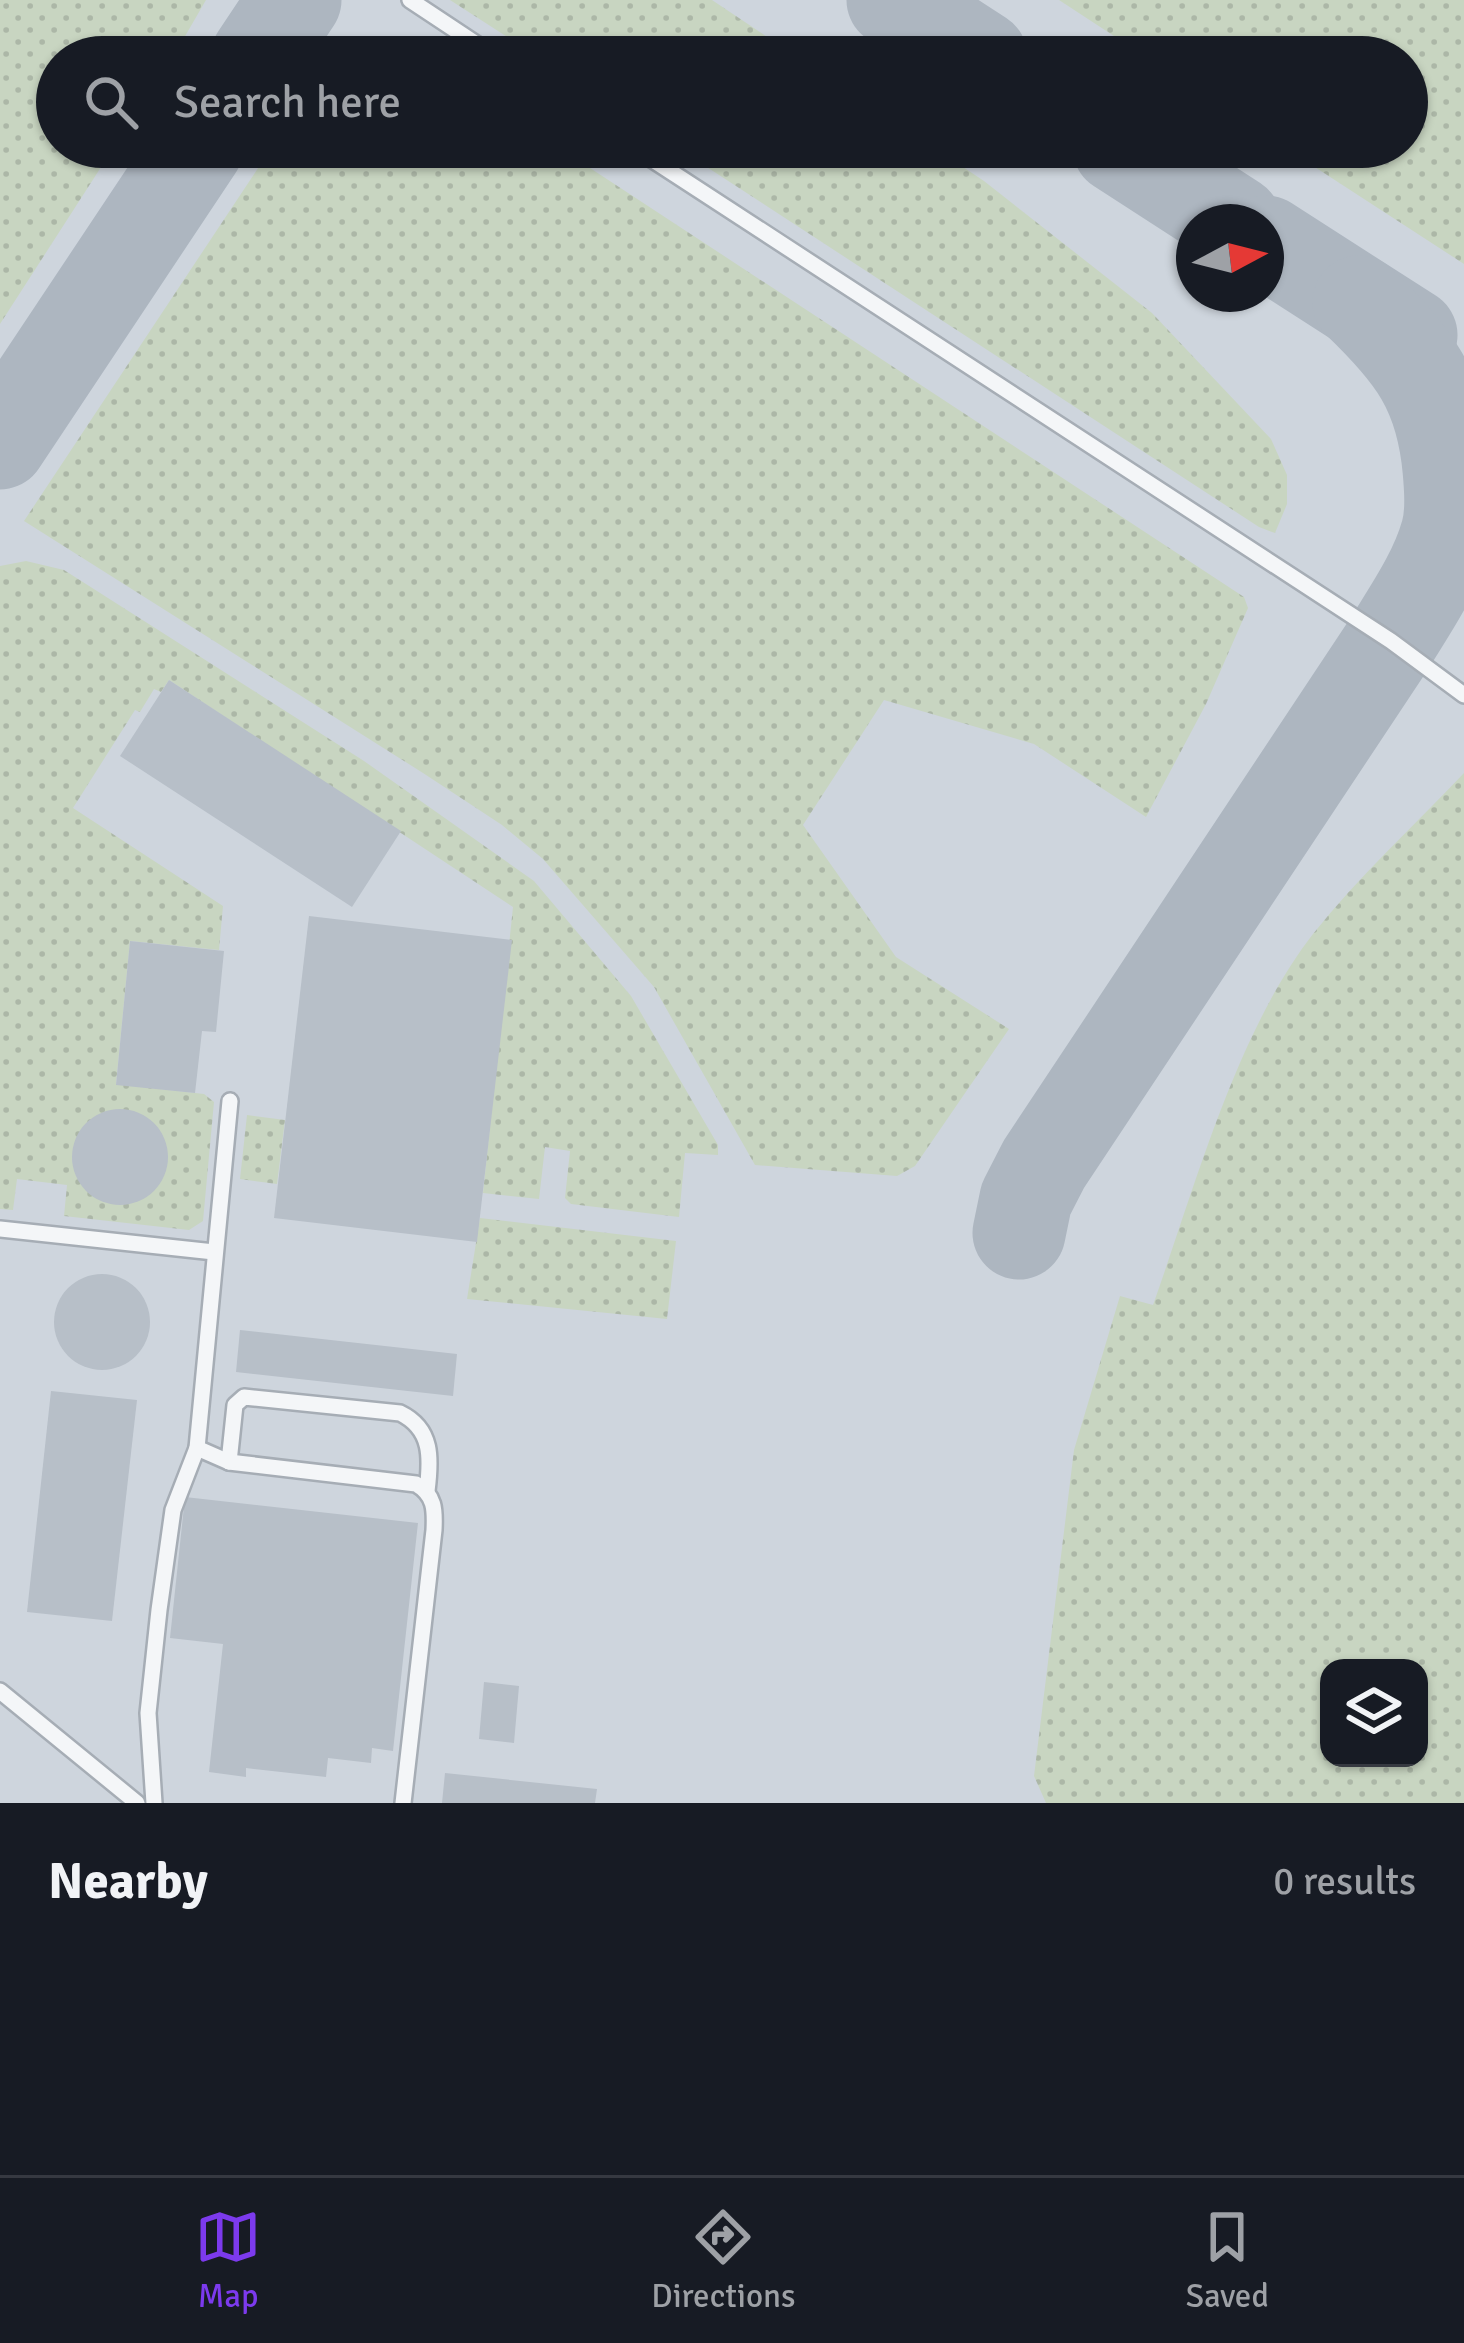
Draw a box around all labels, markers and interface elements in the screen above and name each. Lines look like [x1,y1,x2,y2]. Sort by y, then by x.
search box [36,36,1428,168]
icon: search [78,69,144,135]
text: Search here [174,75,401,130]
north arrow [1176,204,1284,312]
map controls [1320,1659,1428,1767]
button: layers [1320,1659,1428,1767]
text: Nearby [48,1850,208,1913]
text: 0 results [1273,1857,1416,1905]
tab: Map [195,2204,261,2317]
tab: Directions [651,2204,796,2317]
tab: Saved [1186,2204,1269,2317]

